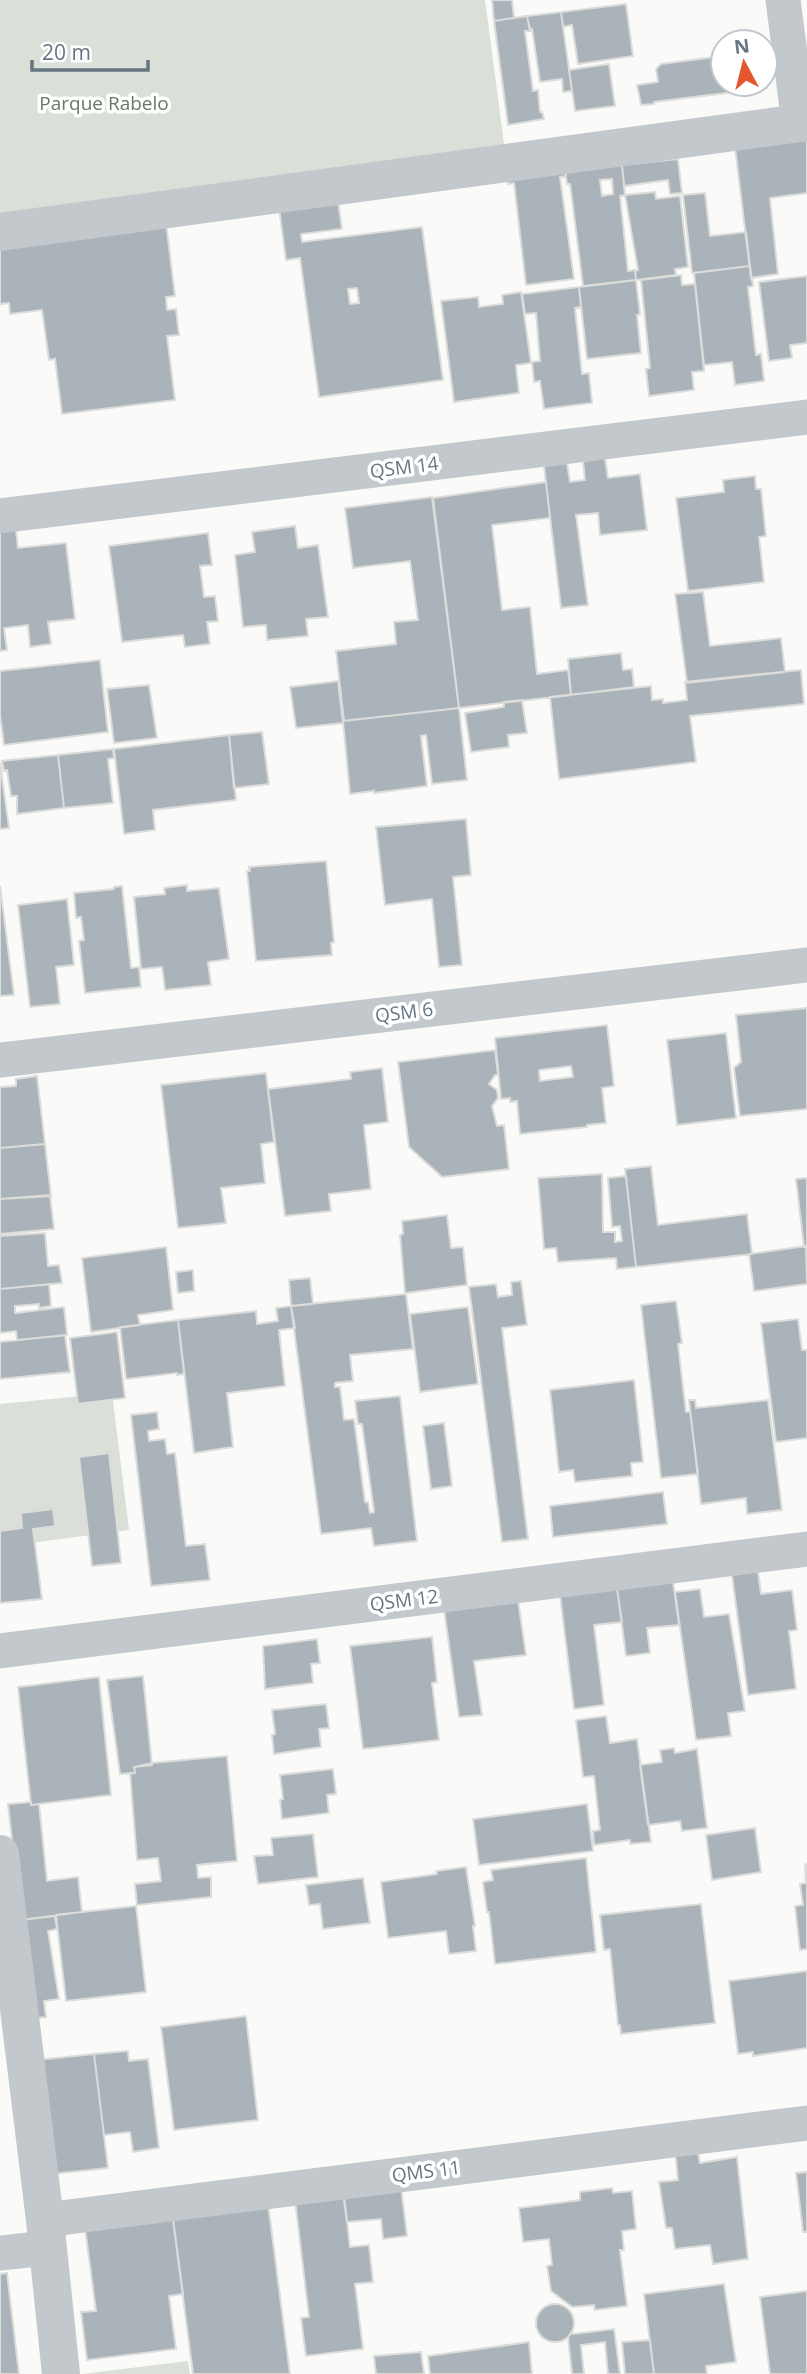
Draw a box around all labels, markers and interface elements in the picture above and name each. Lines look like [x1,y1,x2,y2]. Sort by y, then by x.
scale bar [32,28,147,72]
north arrow [709,28,779,98]
text: N [733,32,751,60]
text: 20 m [42,38,91,66]
park label: Parque Rabelo [39,90,169,116]
street label: QSM 14 [368,450,440,484]
street label: QSM 6 [374,996,434,1028]
street label: QSM 12 [368,1583,440,1617]
street label: QMS 11 [390,2154,462,2188]

